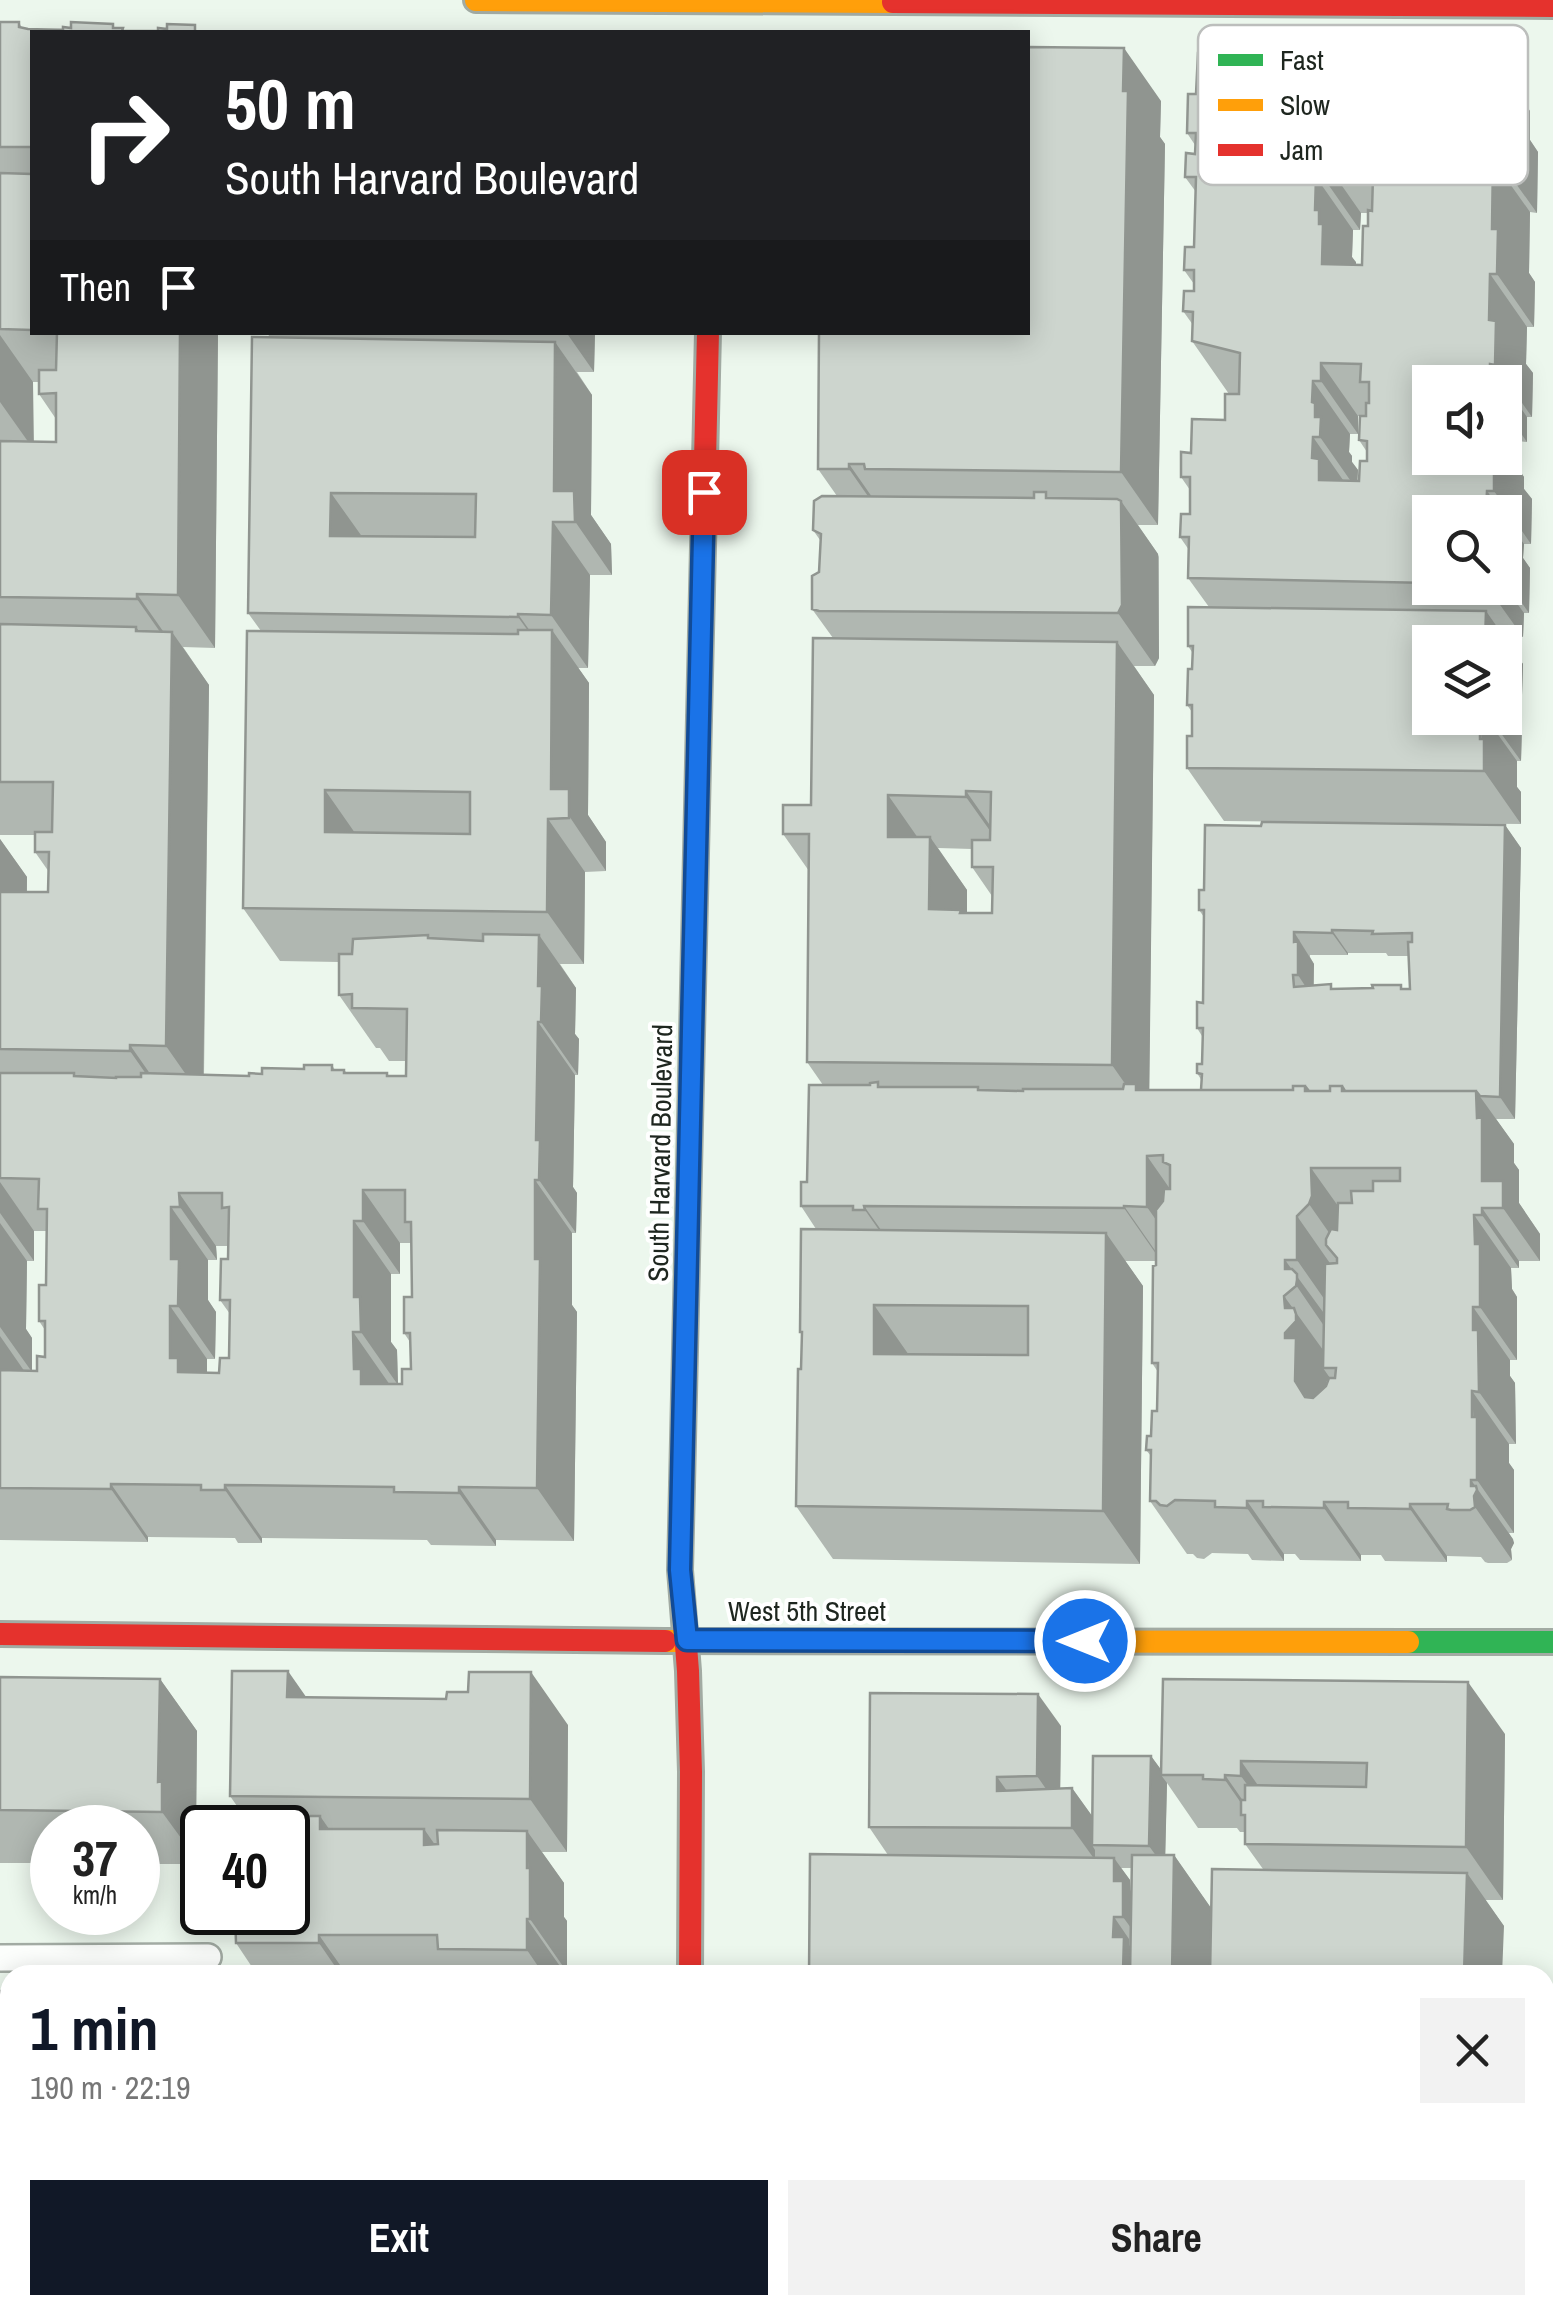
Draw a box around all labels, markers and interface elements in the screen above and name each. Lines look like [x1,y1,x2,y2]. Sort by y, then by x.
legend [1198,25,1528,185]
text: Fast [1280,41,1324,79]
text: 50 m [225,57,356,151]
icon: right [60,70,190,200]
text: Slow [1280,86,1330,124]
text: Jam [1280,131,1323,169]
text: South Harvard Boulevard [225,147,639,208]
icon: arrive [151,260,206,315]
text: Then [60,262,131,313]
map controls [1412,365,1522,735]
button: sound [1412,365,1522,475]
pin [662,450,747,535]
icon: arrive [677,465,732,520]
button: search [1412,495,1522,605]
button: layers [1412,625,1522,735]
street label: South Harvard Boulevard [639,1024,681,1282]
position arrow [1033,1589,1137,1693]
street label: West 5th Street [728,1592,886,1630]
speed limit sign: 40 [180,1805,310,1935]
text: 37 [72,1824,118,1892]
text: km/h [73,1878,117,1912]
text: 1 min [30,1988,159,2069]
button: close [1420,1998,1525,2103]
text: 190 m · 22:19 [30,2066,190,2109]
button: Exit [30,2180,768,2295]
button: Share [788,2180,1525,2295]

